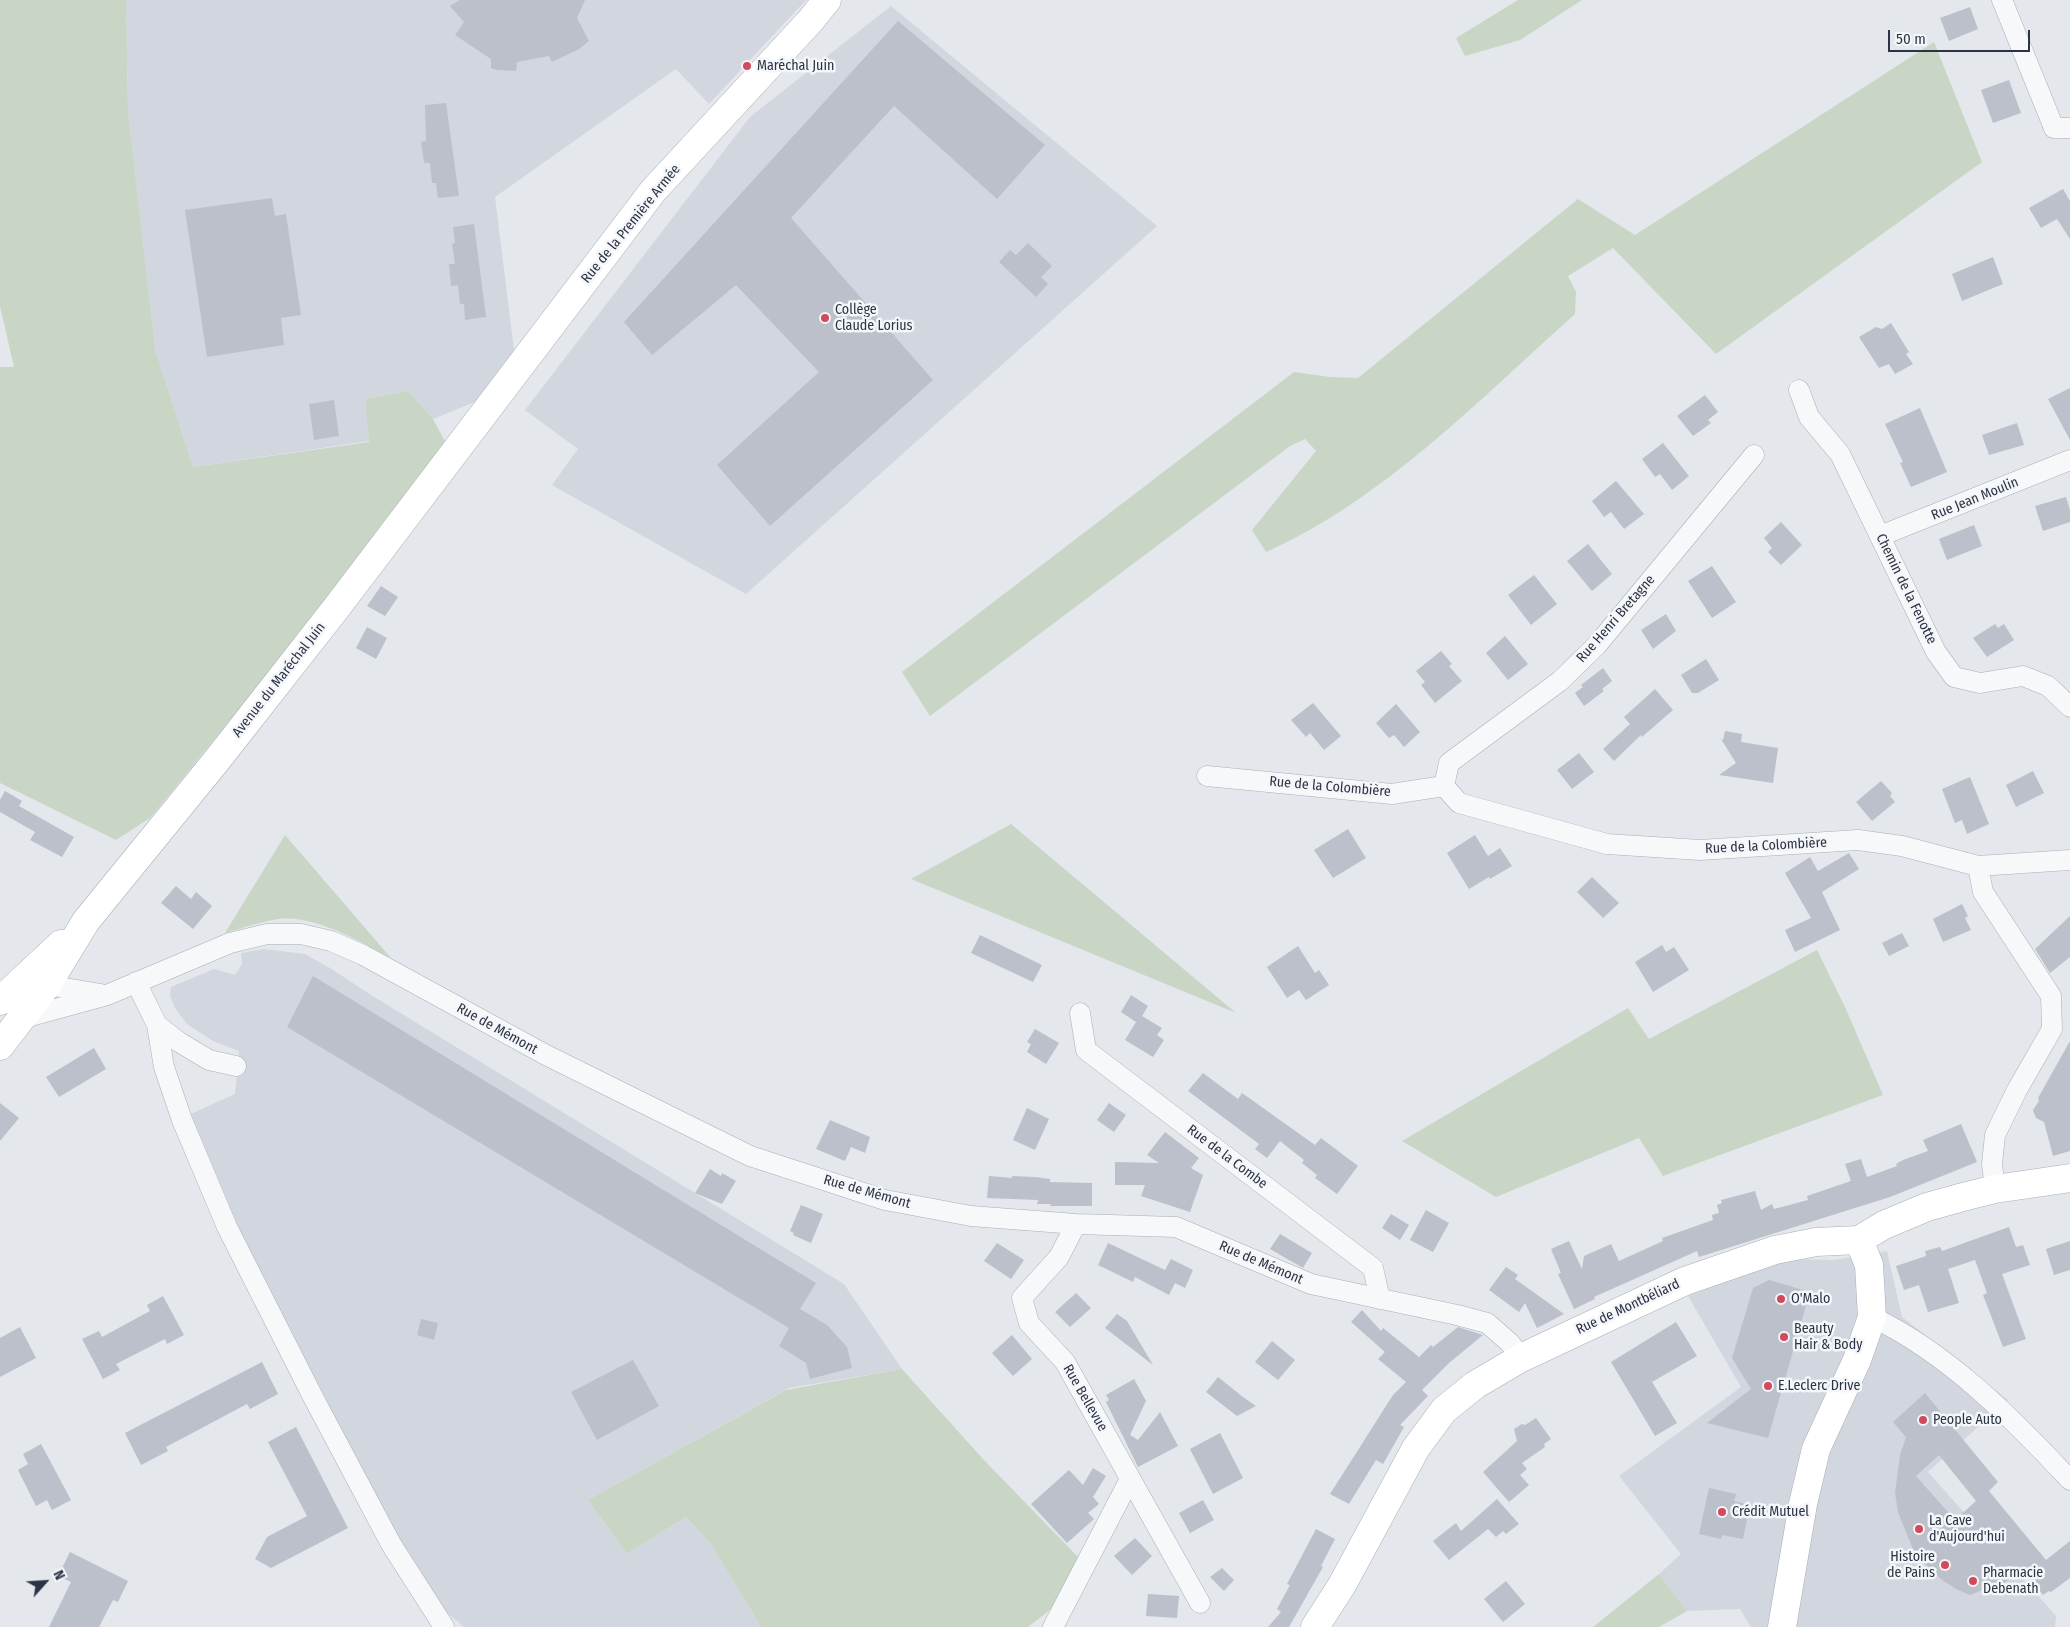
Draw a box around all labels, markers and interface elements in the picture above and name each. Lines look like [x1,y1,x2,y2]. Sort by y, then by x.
scale bar [1890,20,2032,52]
text: 50 m [1896,30,1926,48]
place label: Maréchal Juin [757,58,834,74]
marker: Maréchal Juin [741,60,753,72]
street label: Rue de la Première Armée [578,161,684,287]
place label: Collège Claude Lorius [835,302,912,334]
marker: Collège Claude Lorius [819,312,831,324]
street label: Rue Jean Moulin [1929,474,2021,524]
street label: Chemin de la Fenotte [1872,531,1940,647]
street label: Rue Henri Bretagne [1573,572,1659,666]
street label: Avenue du Maréchal Juin [229,619,329,741]
street label: Rue de la Colombière [1269,773,1391,801]
street label: Rue de la Colombière [1705,834,1827,858]
street label: Rue de Mémont [454,1000,540,1058]
street label: Rue de la Combe [1184,1121,1270,1193]
street label: Rue de Mémont [822,1172,912,1212]
street label: Rue de Mémont [1216,1238,1306,1288]
street label: Rue de Montbéliard [1573,1276,1683,1338]
place label: O'Malo [1791,1291,1830,1307]
marker: O'Malo [1775,1293,1787,1305]
place label: Beauty Hair & Body [1794,1321,1862,1354]
marker: Beauty Hair & Body [1778,1331,1790,1343]
street label: Rue Bellevue [1059,1362,1111,1434]
place label: E.Leclerc Drive [1778,1378,1860,1394]
marker: E.Leclerc Drive [1762,1380,1774,1392]
place label: People Auto [1933,1412,2002,1428]
marker: People Auto [1917,1414,1929,1426]
place label: Crédit Mutuel [1732,1504,1809,1520]
marker: Crédit Mutuel [1716,1506,1728,1518]
place label: La Cave d'Aujourd'hui [1929,1513,2005,1545]
marker: La Cave d'Aujourd'hui [1913,1523,1925,1535]
place label: Histoire de Pains [1887,1549,1935,1581]
north arrow [20,1557,70,1607]
marker: Histoire de Pains [1939,1559,1951,1571]
place label: Pharmacie Debenath [1983,1565,2043,1598]
text: N [49,1568,68,1583]
marker: Pharmacie Debenath [1967,1575,1979,1587]

